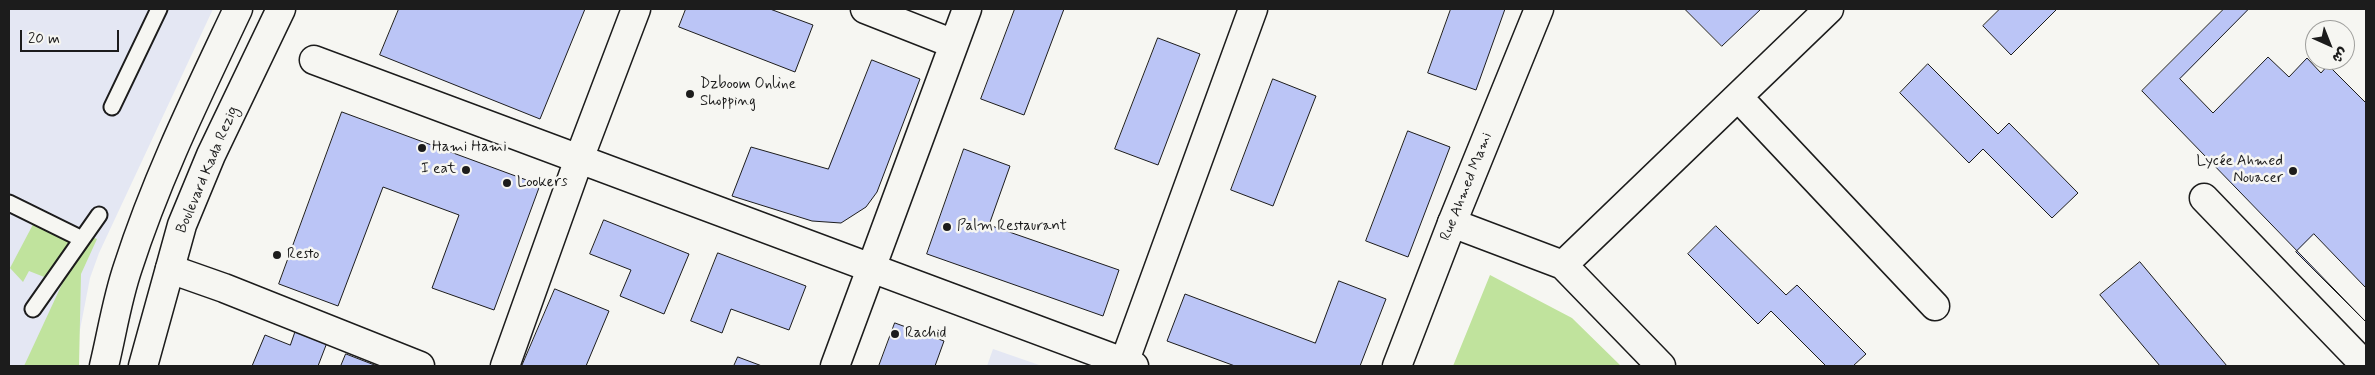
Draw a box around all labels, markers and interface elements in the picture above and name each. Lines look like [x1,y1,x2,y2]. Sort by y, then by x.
scale bar [22,20,121,52]
north arrow [2305,20,2355,70]
text: 20 m [28,29,60,49]
text: ش [2328,43,2352,67]
place label: Dzboom Online Shopping [700,76,796,111]
marker: Dzboom Online Shopping [684,88,696,100]
street label: Boulevard Kada Rezig [173,104,243,236]
street label: Rue Ahmed Mami [1437,130,1497,244]
place label: Hami Hami [432,139,507,157]
marker: Hami Hami [416,142,428,154]
place label: Lycée Ahmed Nouacer [2197,153,2283,188]
place label: I eat [421,161,456,179]
marker: I eat [460,164,472,176]
marker: Lycée Ahmed Nouacer [2287,165,2299,177]
place label: Lookers [517,174,567,192]
marker: Lookers [501,177,513,189]
place label: Palm Restaurant [957,218,1067,236]
marker: Palm Restaurant [941,221,953,233]
place label: Resto [287,246,319,264]
marker: Resto [271,249,283,261]
place label: Rachid [905,325,946,343]
marker: Rachid [889,328,901,340]

